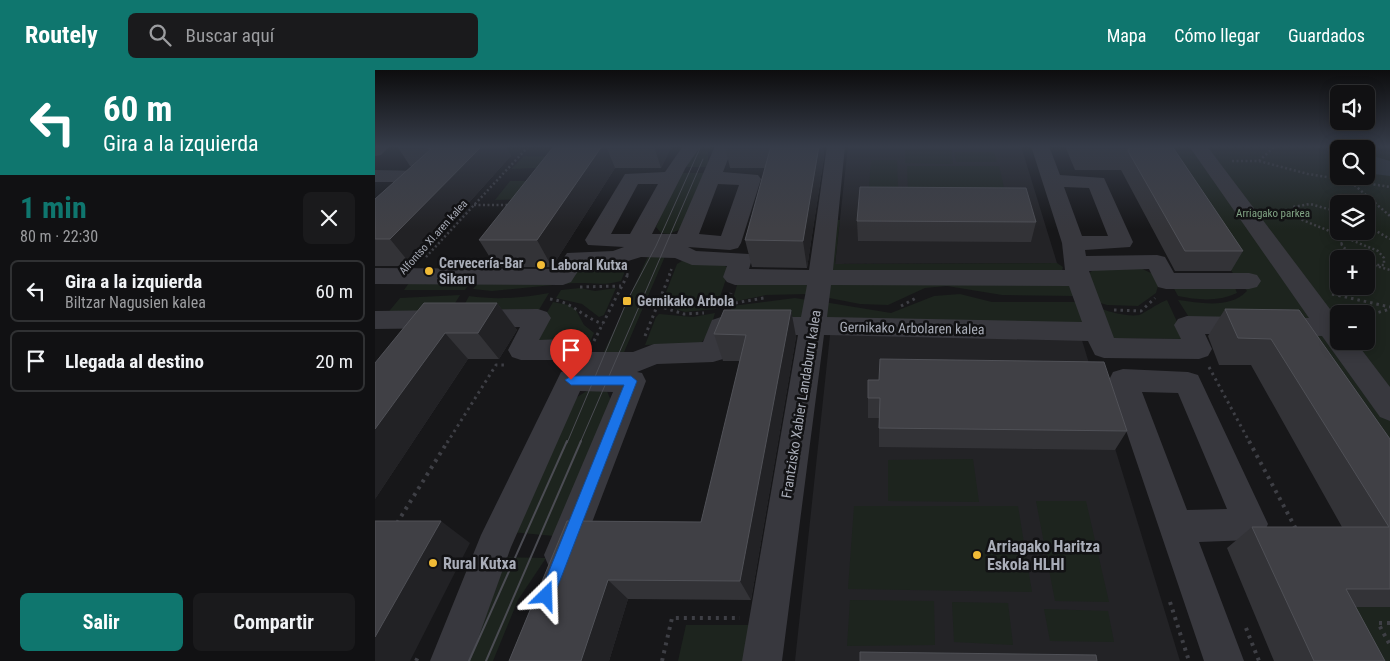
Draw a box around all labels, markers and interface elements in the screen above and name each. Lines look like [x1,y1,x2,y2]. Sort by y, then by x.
search box [128,13,478,58]
text: Routely [25,21,98,49]
icon: search [146,21,174,49]
text: Buscar aquí [186,24,274,47]
text: Mapa [1107,25,1146,46]
text: Cómo llegar [1174,25,1260,46]
text: Guardados [1288,25,1365,46]
map controls [1330,85,1375,350]
button: sound [1330,85,1375,130]
text: 60 m [103,89,172,130]
icon: left [20,90,85,155]
text: Gira a la izquierda [103,131,259,156]
button: search [1330,140,1375,185]
text: 1 min [20,190,87,225]
button: close [303,192,355,244]
button: layers [1330,195,1375,240]
street label: Alfontso XI.aren kalea [396,197,470,277]
park label: Arriagako parkea [1236,207,1310,220]
text: 80 m · 22:30 [20,227,98,246]
button: + [1330,250,1375,295]
place label: Cervecería-Bar Sikaru [439,255,524,287]
place label: Laboral Kutxa [551,257,628,273]
marker: Laboral Kutxa [535,259,547,271]
marker: Cervecería-Bar Sikaru [423,265,435,277]
text: Gira a la izquierda [65,270,202,293]
icon: left [22,277,50,305]
text: 60 m [316,280,353,303]
text: Biltzar Nagusien kalea [65,293,206,312]
place label: Gernikako Arbola [637,293,735,309]
marker: Gernikako Arbola [621,295,633,307]
button: − [1330,305,1375,350]
street label: Frantzisko Xabier Landaburu kalea [778,309,824,499]
street label: Gernikako Arbolaren kalea [839,319,985,337]
pin [550,329,592,380]
icon: arrive [557,336,585,364]
icon: arrive [22,347,50,375]
text: Llegada al destino [65,350,204,373]
text: 20 m [316,350,353,373]
place label: Arriagako Haritza Eskola HLHI [987,537,1100,574]
marker: Arriagako Haritza Eskola HLHI [971,549,983,561]
place label: Rural Kutxa [443,554,517,573]
marker: Rural Kutxa [427,557,439,569]
position arrow [519,569,571,621]
button: Salir [20,593,183,651]
button: Compartir [193,593,355,651]

